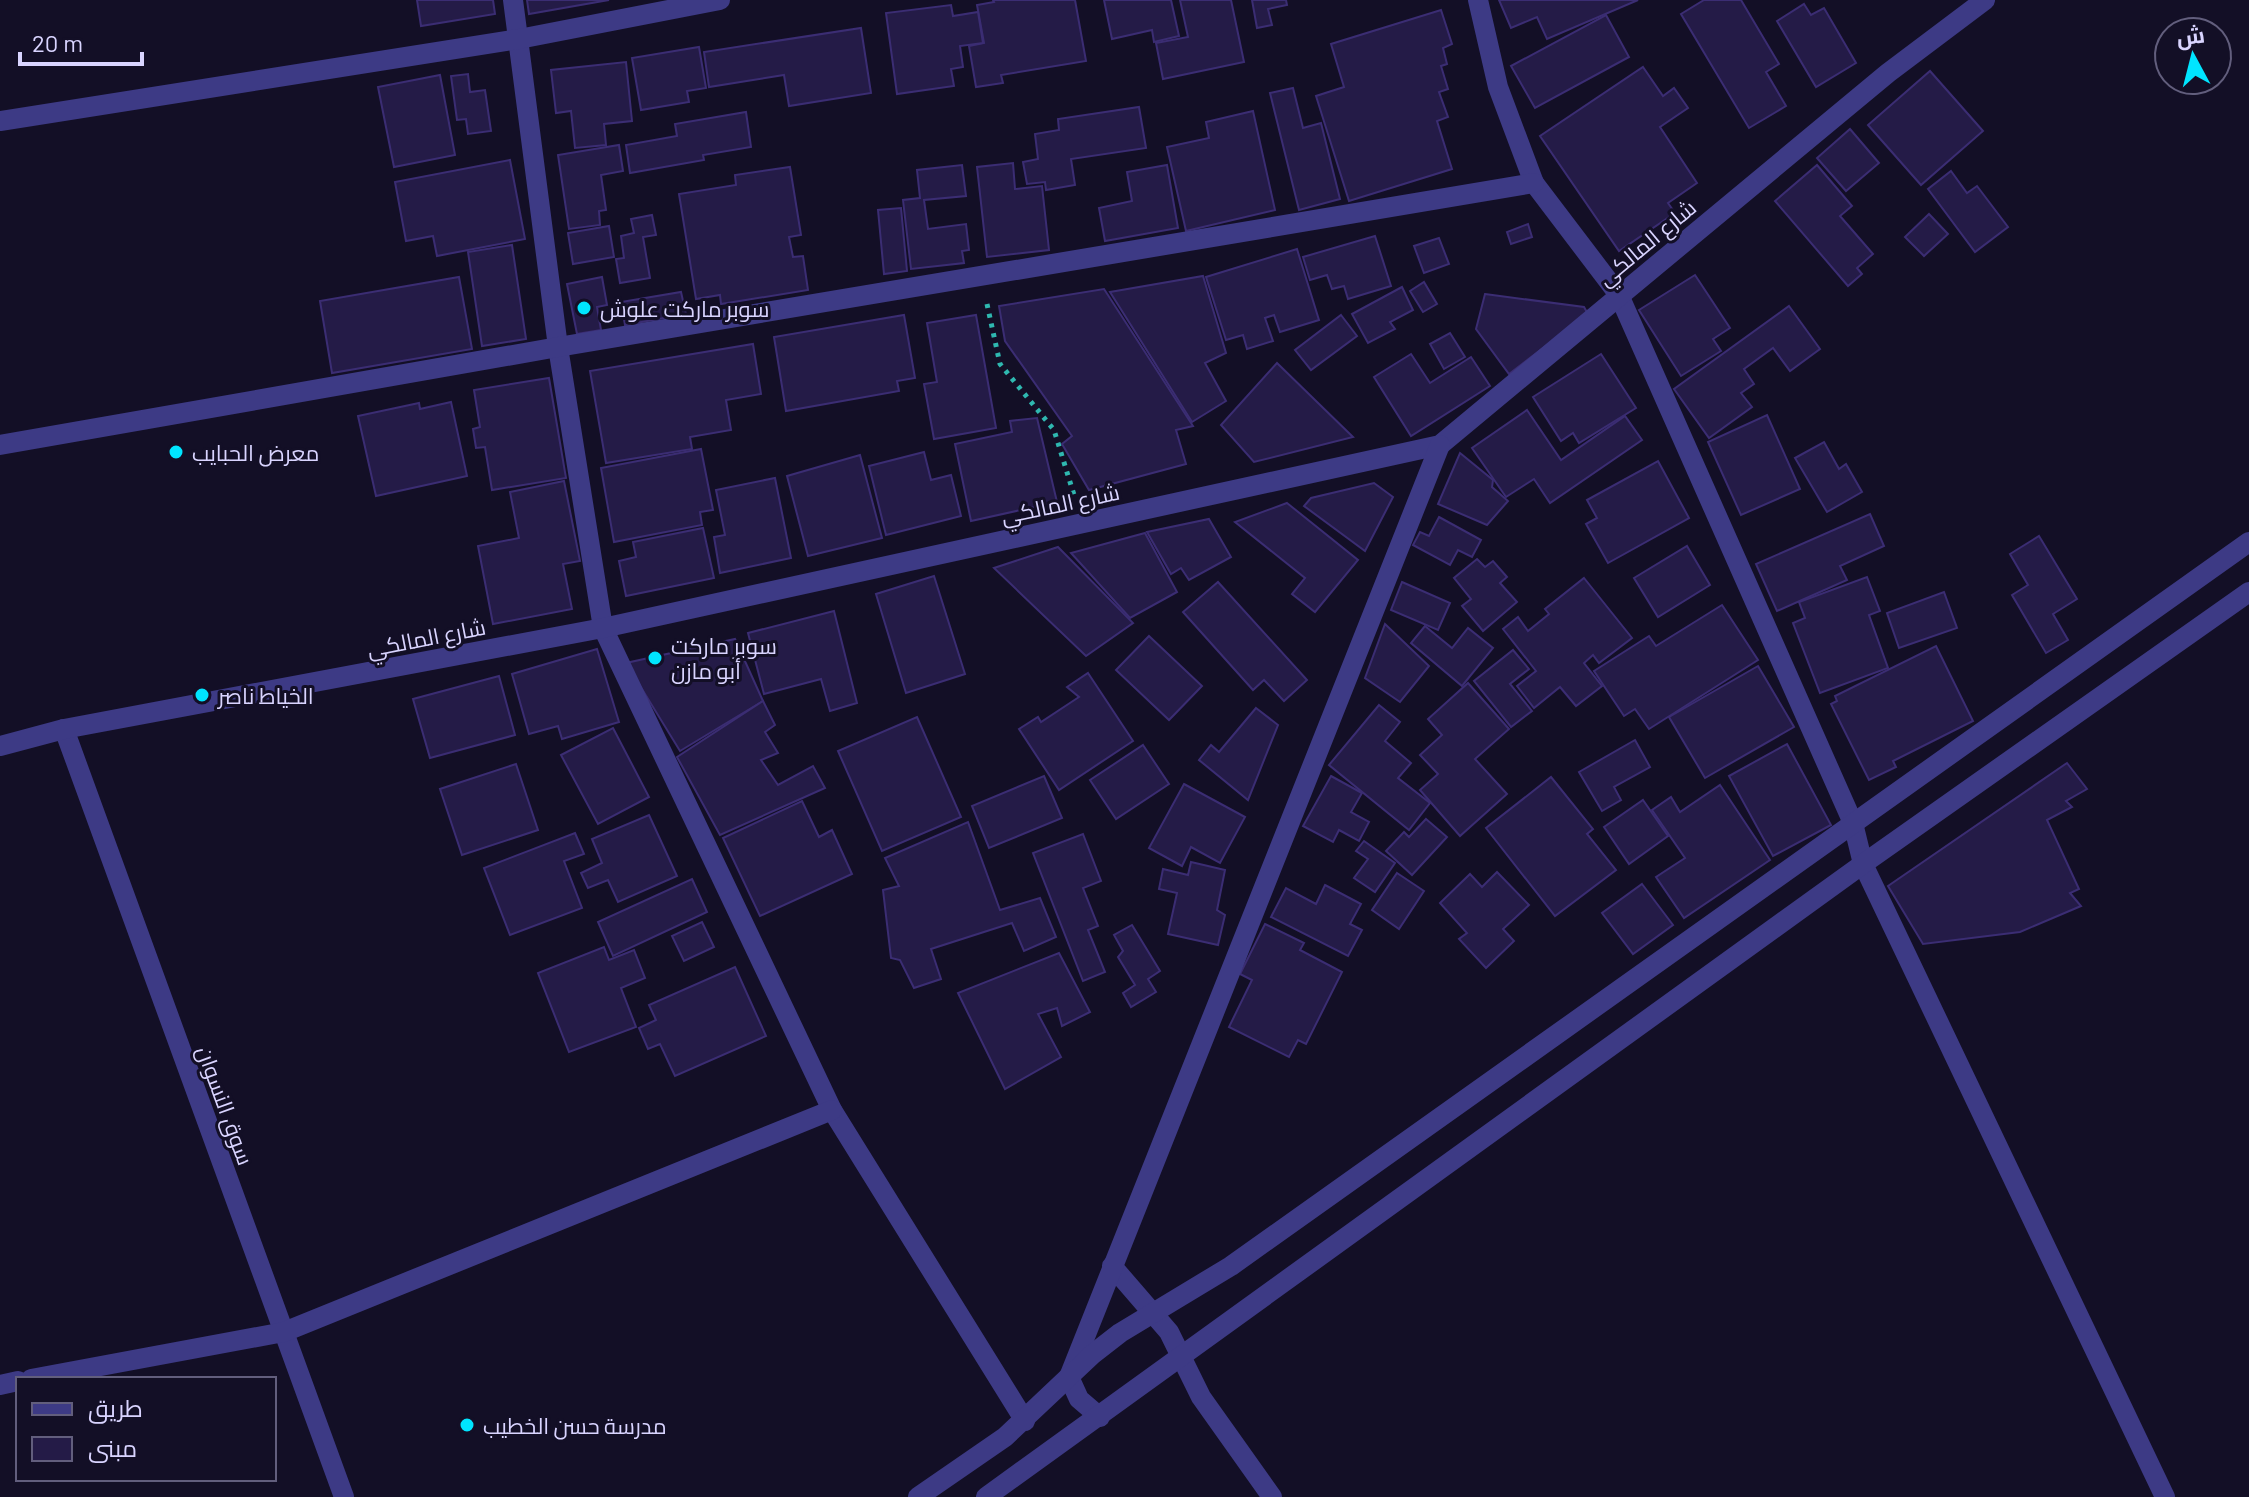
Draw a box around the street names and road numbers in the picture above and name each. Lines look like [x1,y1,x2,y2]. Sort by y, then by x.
street label: شارع المالكي [1592,193,1704,294]
street label: شارع المالكي [998,478,1123,533]
street label: شارع المالكي [364,613,488,666]
street label: سوق النسوان [191,1042,260,1169]

